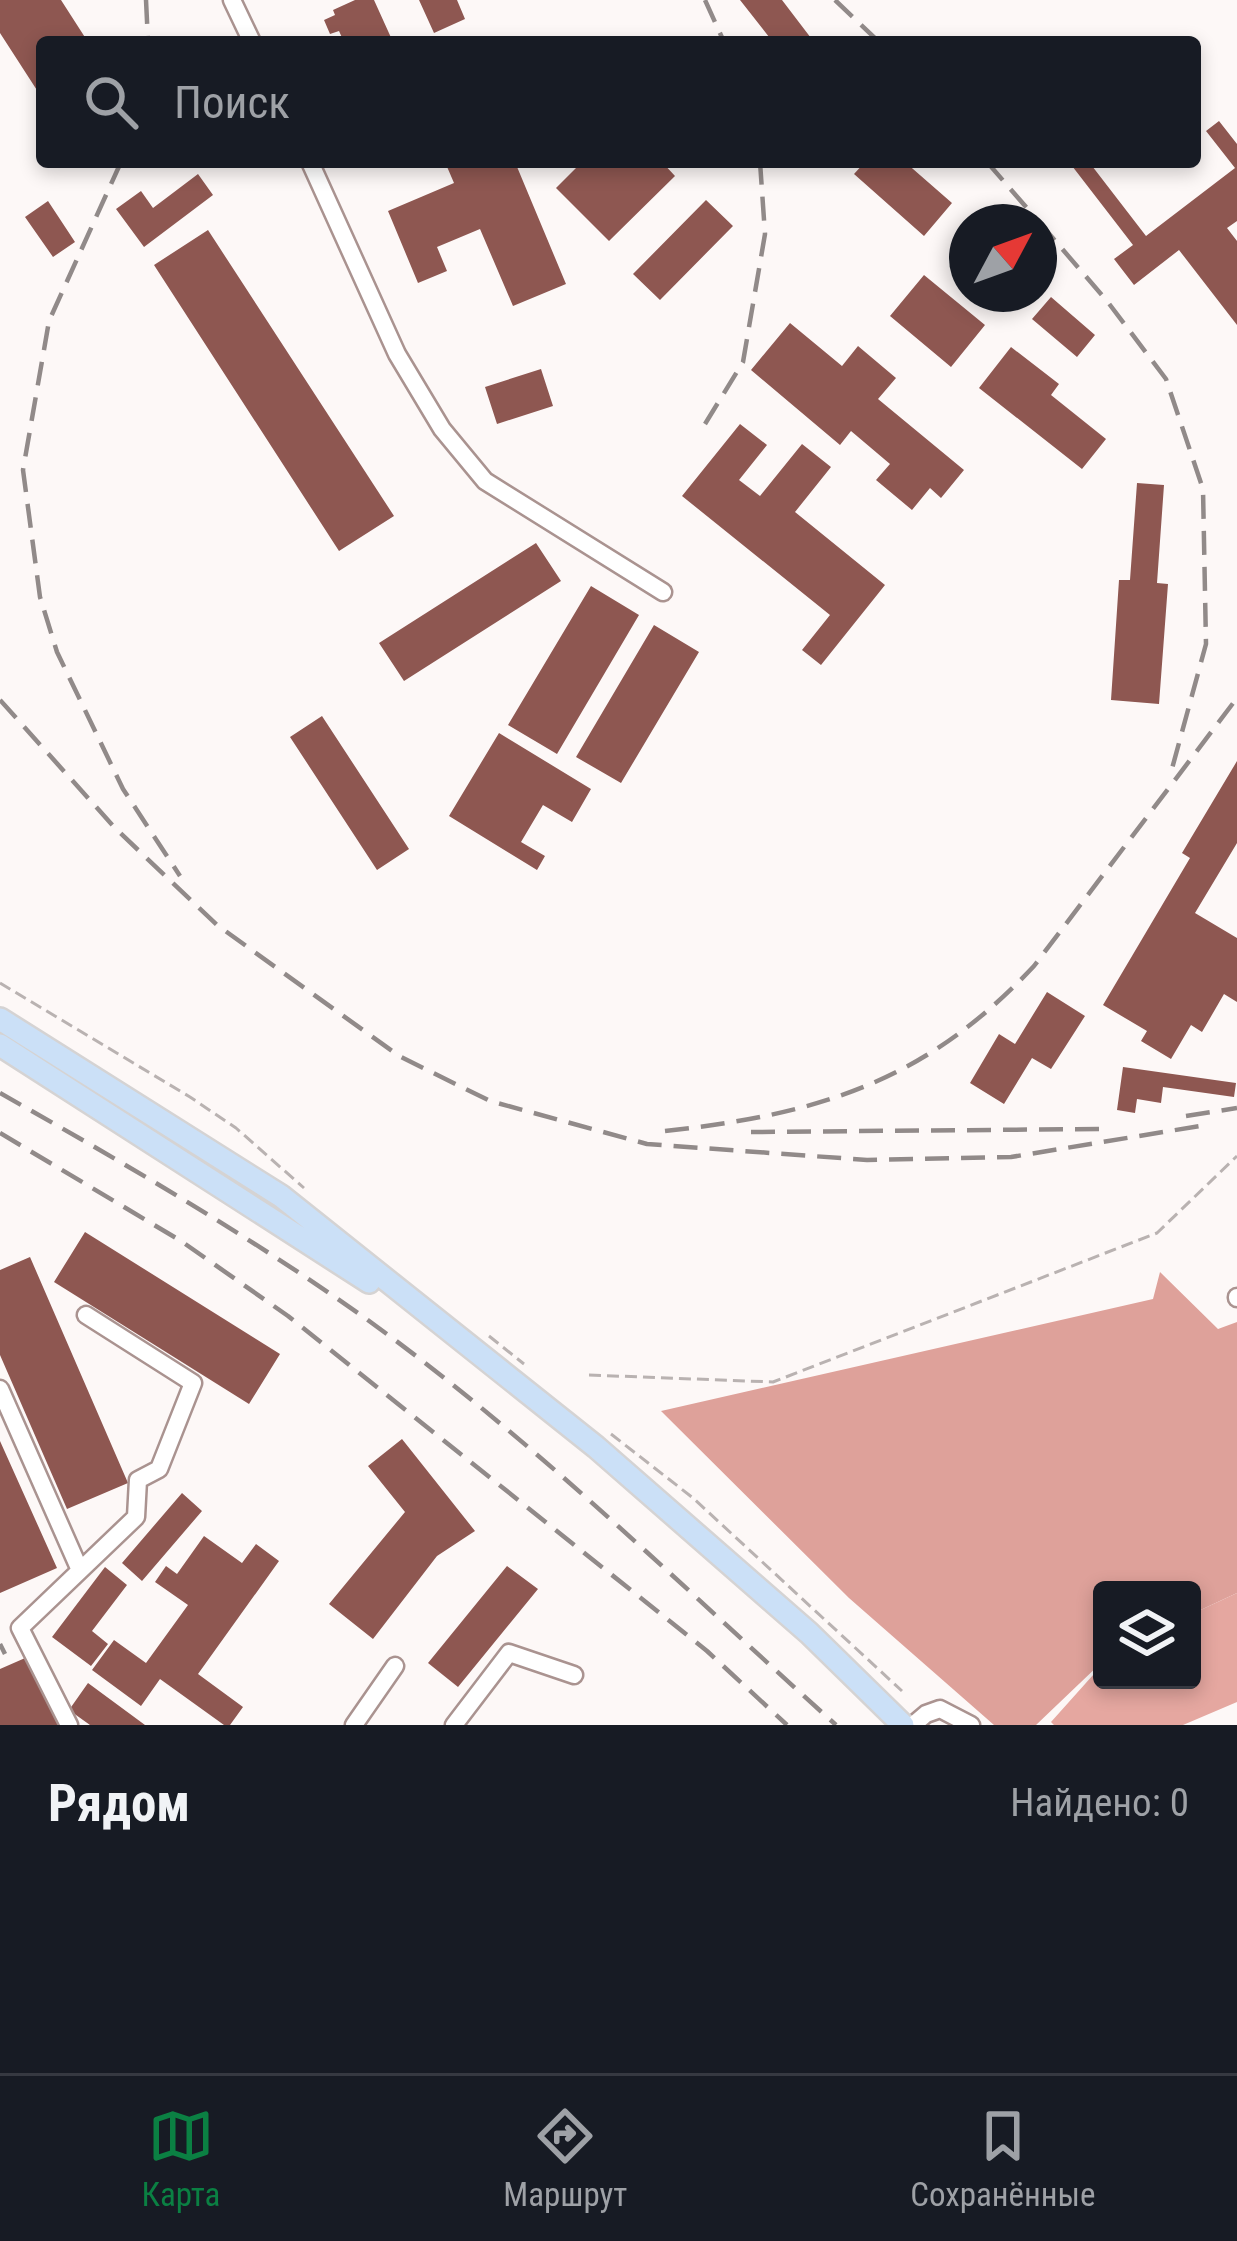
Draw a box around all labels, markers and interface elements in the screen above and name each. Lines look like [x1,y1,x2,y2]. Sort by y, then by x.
search box [36,36,1201,168]
icon: search [78,69,144,135]
text: Поиск [174,76,290,129]
north arrow [949,204,1057,312]
map controls [1093,1581,1201,1689]
button: layers [1093,1581,1201,1689]
text: Рядом [48,1774,190,1833]
text: Найдено: 0 [1010,1780,1189,1826]
tab: Карта [141,2103,220,2214]
tab: Маршрут [503,2103,627,2214]
tab: Сохранённые [910,2103,1096,2214]

